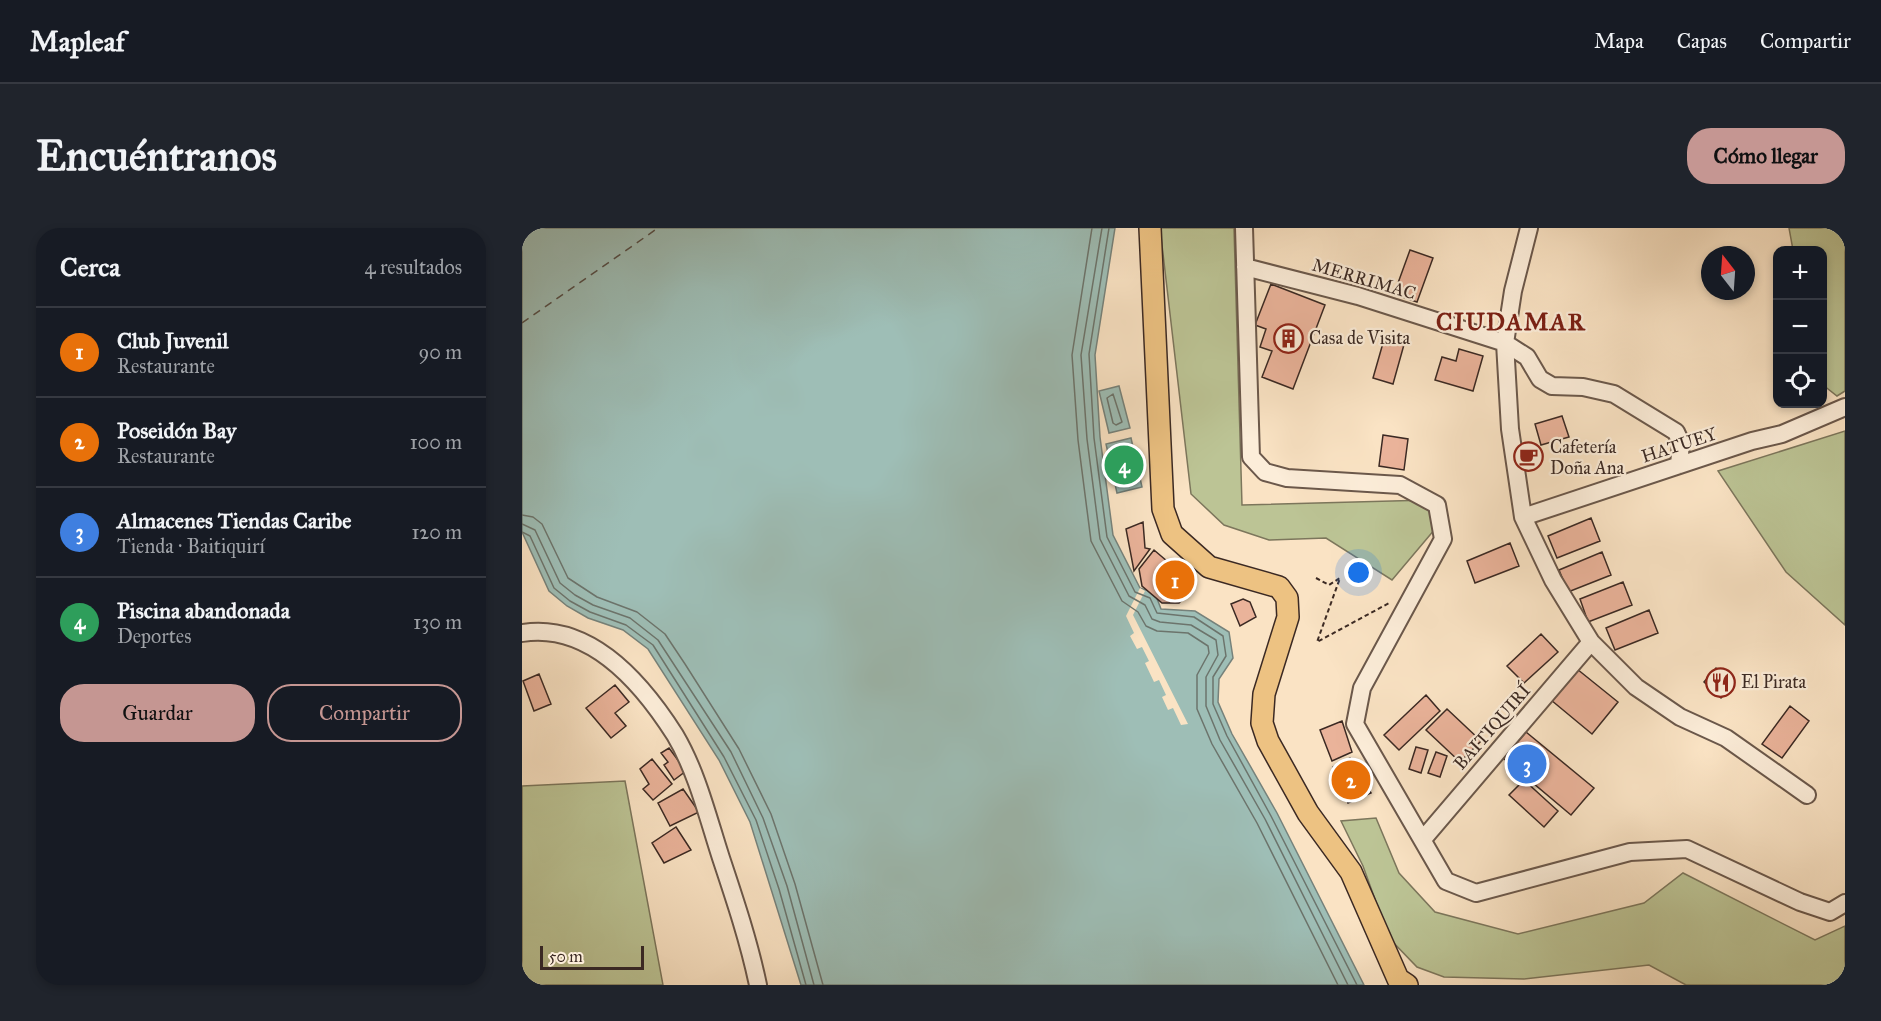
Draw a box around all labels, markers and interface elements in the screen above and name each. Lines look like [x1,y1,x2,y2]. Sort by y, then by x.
text: Mapleaf [30,24,125,59]
text: Mapa [1594,28,1644,54]
text: Capas [1677,28,1727,54]
text: Compartir [1760,28,1851,54]
button: Cómo llegar [1687,128,1845,184]
text: Encuéntranos [36,130,277,182]
north arrow [1701,246,1755,300]
map controls [1773,246,1827,408]
button: + [1773,246,1827,300]
text: Cerca [60,251,120,283]
street label: MERRIMAC [1310,254,1418,304]
text: 4 resultados [364,255,462,279]
button: − [1773,300,1827,354]
district label: CIUDAMAR [1436,307,1586,337]
building icon: Casa de Visita [1272,322,1304,354]
text: Club Juvenil [117,327,228,354]
place label: Casa de Visita [1309,327,1411,349]
text: 1 [76,340,83,364]
text: 90 m [419,340,462,364]
text: Restaurante [117,354,215,378]
button: locate [1773,354,1827,408]
text: Poseidón Bay [117,417,236,444]
street label: HATUEY [1639,422,1720,468]
text: 2 [75,430,84,454]
text: 100 m [410,430,462,454]
place label: Cafetería Doña Ana [1550,436,1624,479]
cafe icon: Cafetería Doña Ana [1513,441,1545,473]
pin: 4 [1104,442,1144,488]
text: Restaurante [117,444,215,468]
text: Almacenes Tiendas Caribe [117,507,351,534]
text: 3 [76,520,84,544]
text: 120 m [411,520,462,544]
text: Tienda · Baitiquirí [117,534,265,558]
pin: 1 [1156,558,1194,602]
your location [1344,558,1373,587]
text: Piscina abandonada [117,597,290,624]
text: 4 [74,610,85,634]
text: 130 m [413,610,462,634]
text: Deportes [117,624,192,648]
restaurant icon: El Pirata [1704,666,1736,698]
place label: El Pirata [1741,671,1807,693]
street label: BAITIQUIRÍ [1447,678,1535,774]
button: Guardar [60,684,255,742]
button: Compartir [267,684,462,742]
pin: 3 [1508,742,1546,786]
pin: 2 [1332,758,1370,802]
scale bar [540,943,644,970]
text: 50 m [549,947,583,966]

